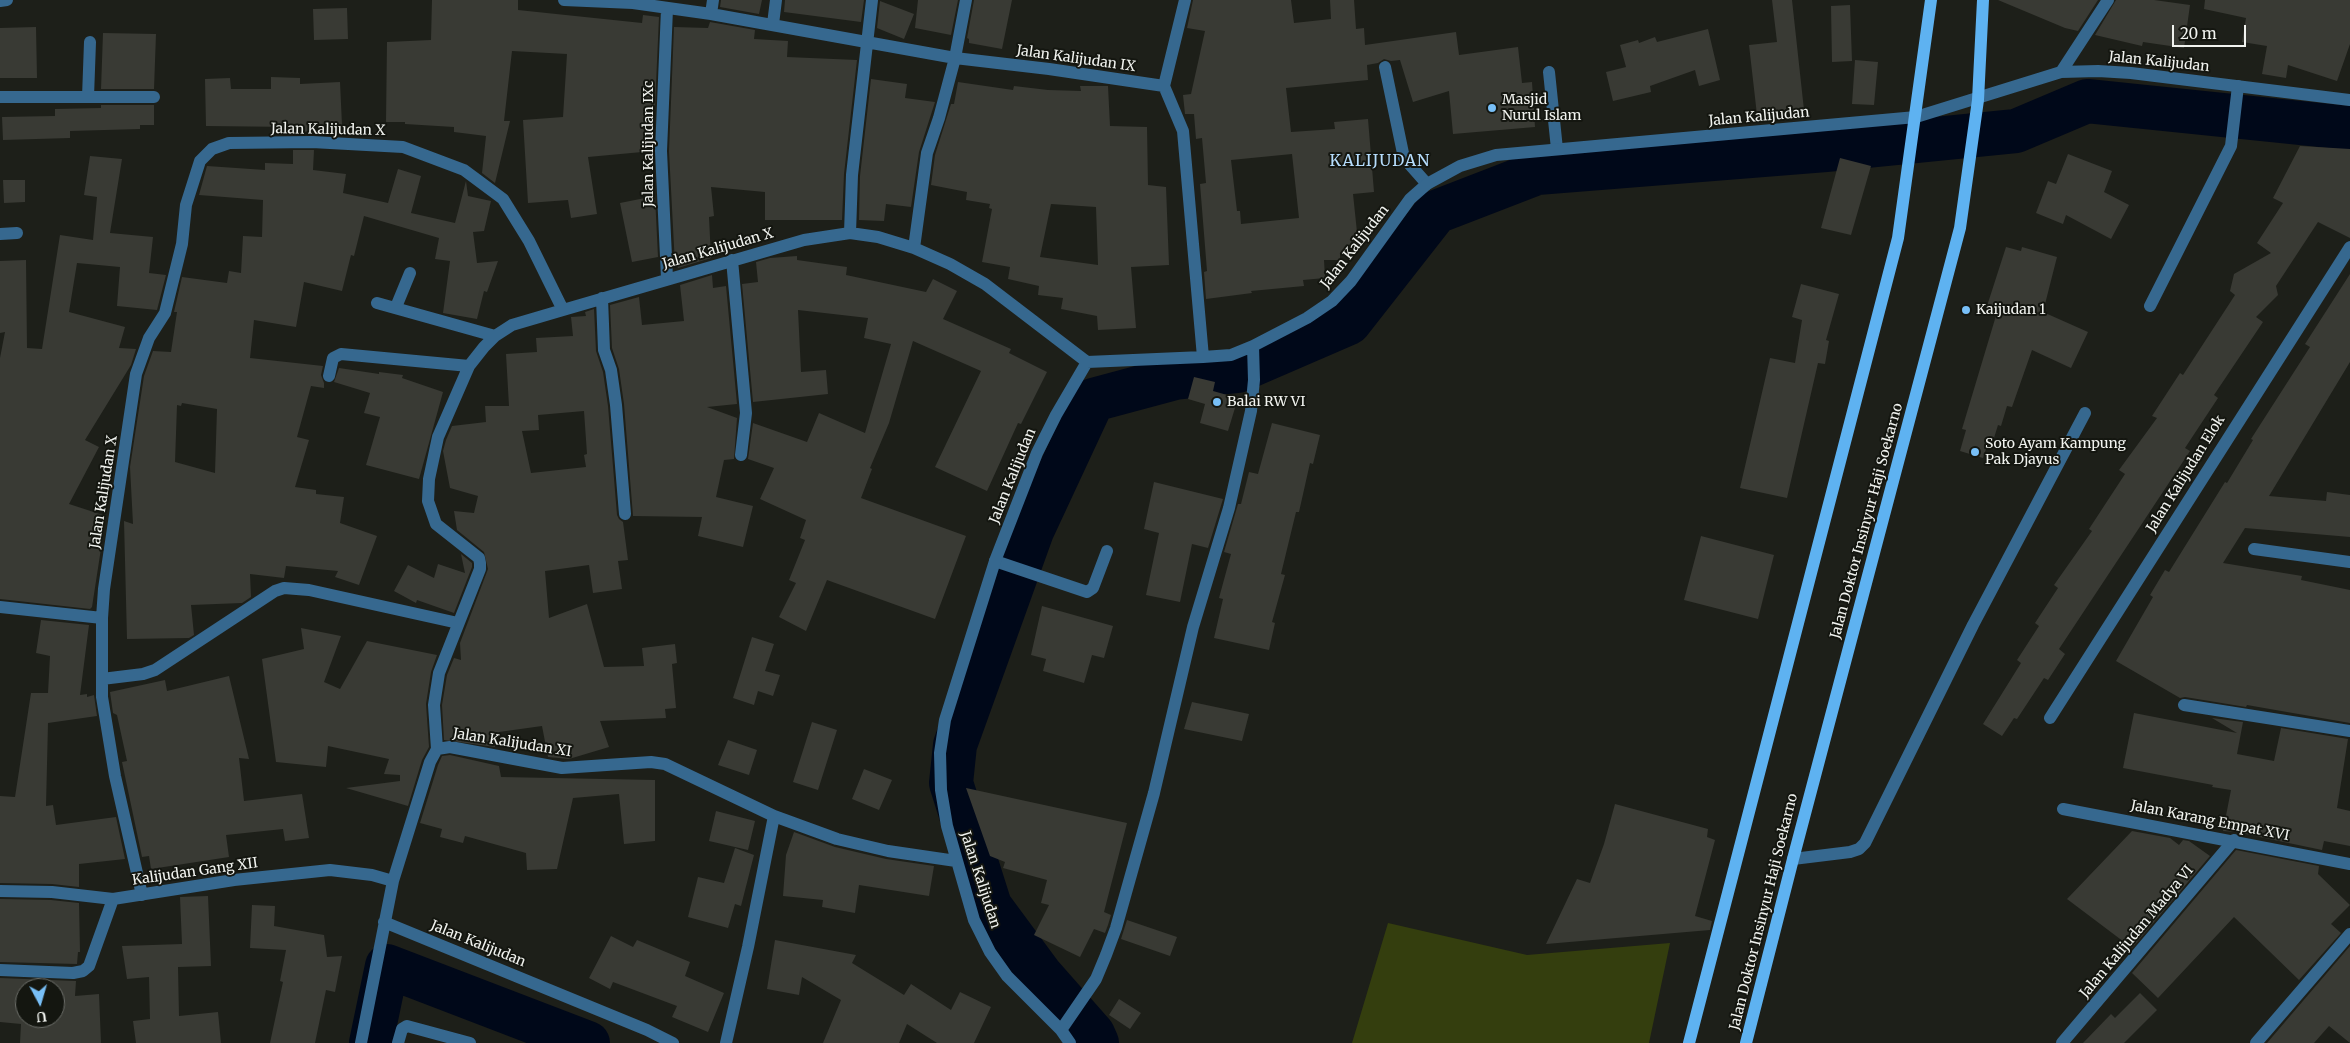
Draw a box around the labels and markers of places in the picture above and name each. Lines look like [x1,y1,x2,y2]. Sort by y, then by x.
place label: Masjid Nurul Islam [1502,92,1581,124]
marker: Masjid Nurul Islam [1486,102,1498,114]
place label: Kaijudan 1 [1976,302,2046,318]
marker: Kaijudan 1 [1960,304,1972,316]
place label: Balai RW VI [1227,394,1306,410]
marker: Balai RW VI [1211,396,1223,408]
place label: Soto Ayam Kampung Pak Djayus [1985,436,2126,468]
marker: Soto Ayam Kampung Pak Djayus [1969,446,1981,458]

